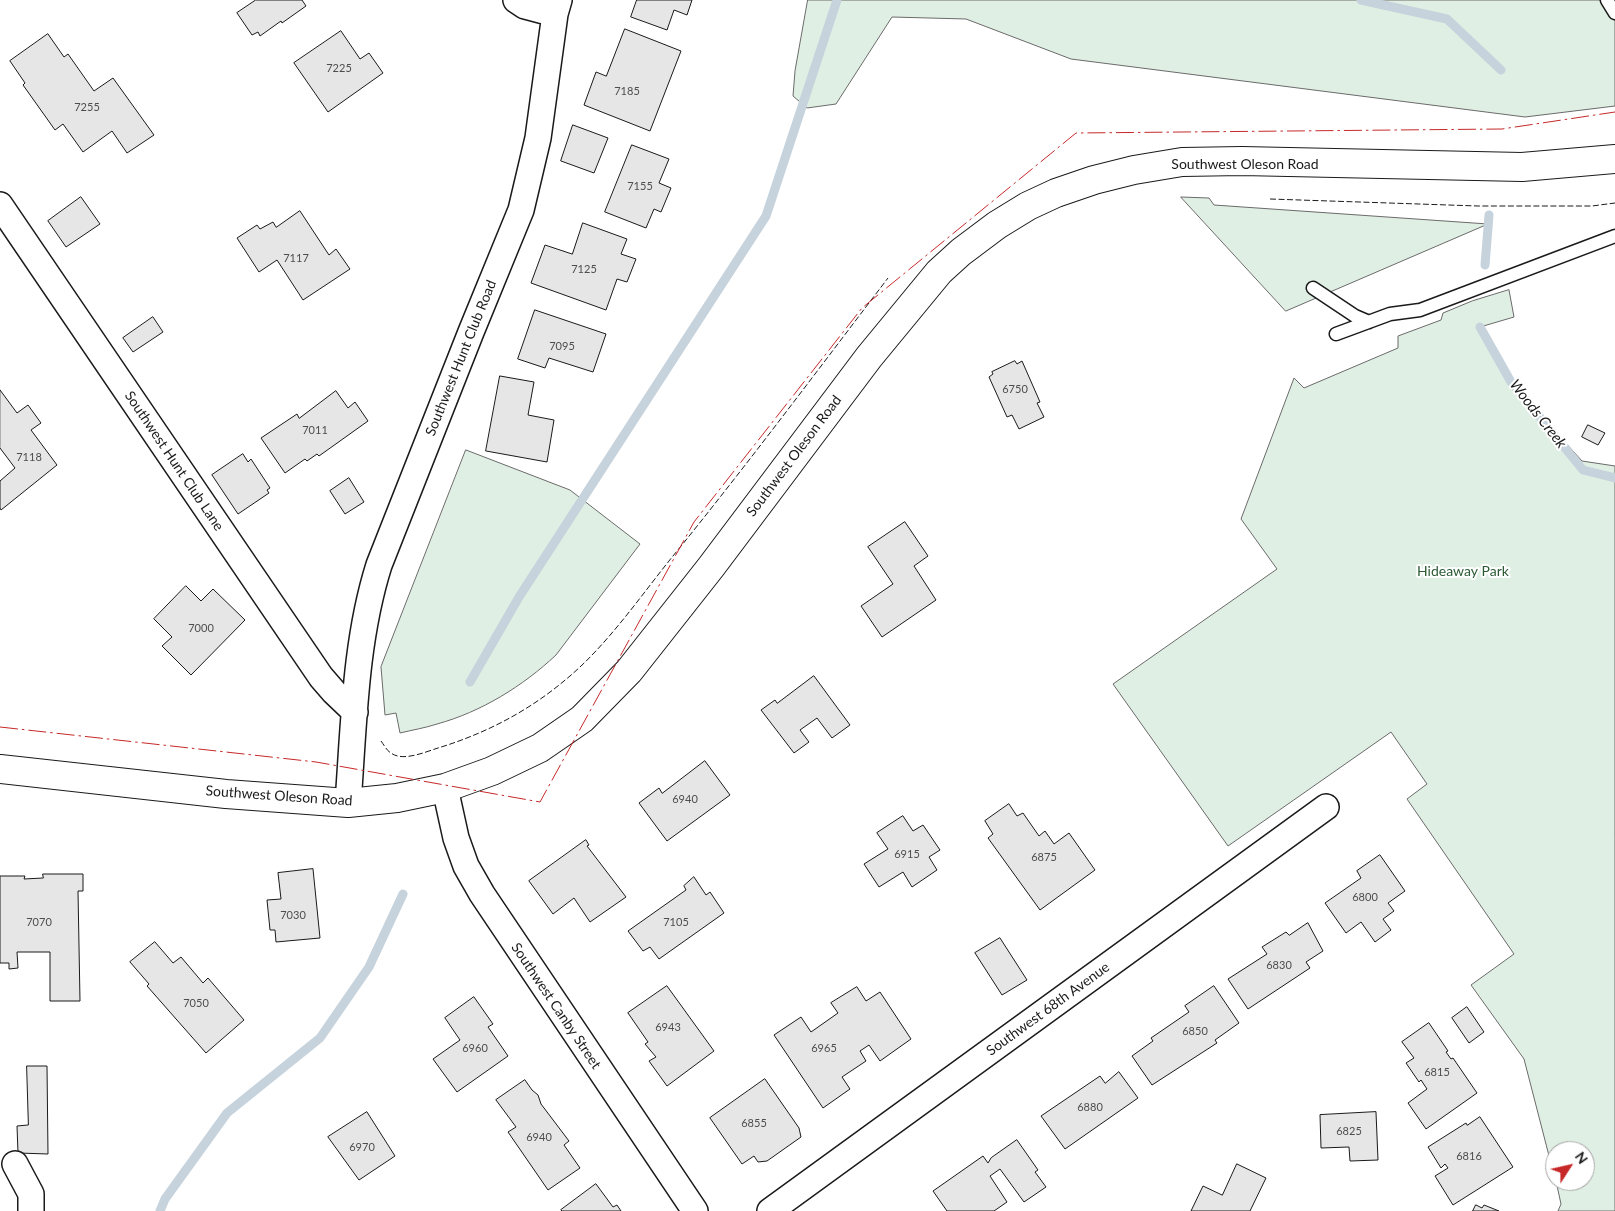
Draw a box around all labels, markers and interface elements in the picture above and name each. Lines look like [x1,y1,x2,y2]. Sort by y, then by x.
house number: 7225 [326,61,352,75]
house number: 7185 [614,84,640,98]
house number: 7255 [74,100,100,114]
street label: Southwest Oleson Road [1171,156,1319,172]
house number: 7155 [627,179,653,193]
house number: 7117 [283,251,309,265]
house number: 7125 [571,262,597,276]
street label: Southwest Hunt Club Road [422,278,500,438]
house number: 7095 [549,339,575,353]
water label: Woods Creek [1506,376,1570,452]
house number: 6750 [1002,382,1028,396]
street label: Southwest Hunt Club Lane [121,388,227,534]
street label: Southwest Oleson Road [743,392,845,520]
house number: 7011 [302,423,328,437]
house number: 7118 [16,450,42,464]
park label: Hideaway Park [1417,563,1509,579]
house number: 7000 [188,621,214,635]
street label: Southwest Oleson Road [205,782,353,810]
house number: 6940 [672,792,698,806]
house number: 6915 [894,847,920,861]
house number: 6875 [1031,850,1057,864]
house number: 6800 [1352,890,1378,904]
house number: 7030 [280,908,306,922]
house number: 7070 [26,915,52,929]
house number: 7105 [663,915,689,929]
street label: Southwest Canby Street [508,940,604,1072]
house number: 6830 [1266,958,1292,972]
street label: Southwest 68th Avenue [983,959,1113,1059]
house number: 7050 [183,996,209,1010]
house number: 6943 [655,1020,681,1034]
house number: 6850 [1182,1024,1208,1038]
house number: 6960 [462,1041,488,1055]
house number: 6965 [811,1041,837,1055]
house number: 6815 [1424,1065,1450,1079]
house number: 6880 [1077,1100,1103,1114]
house number: 6855 [741,1116,767,1130]
house number: 6825 [1336,1124,1362,1138]
house number: 6940 [526,1130,552,1144]
house number: 6970 [349,1140,375,1154]
north arrow [1545,1141,1595,1191]
text: N [1572,1148,1592,1167]
house number: 6816 [1456,1149,1482,1163]

